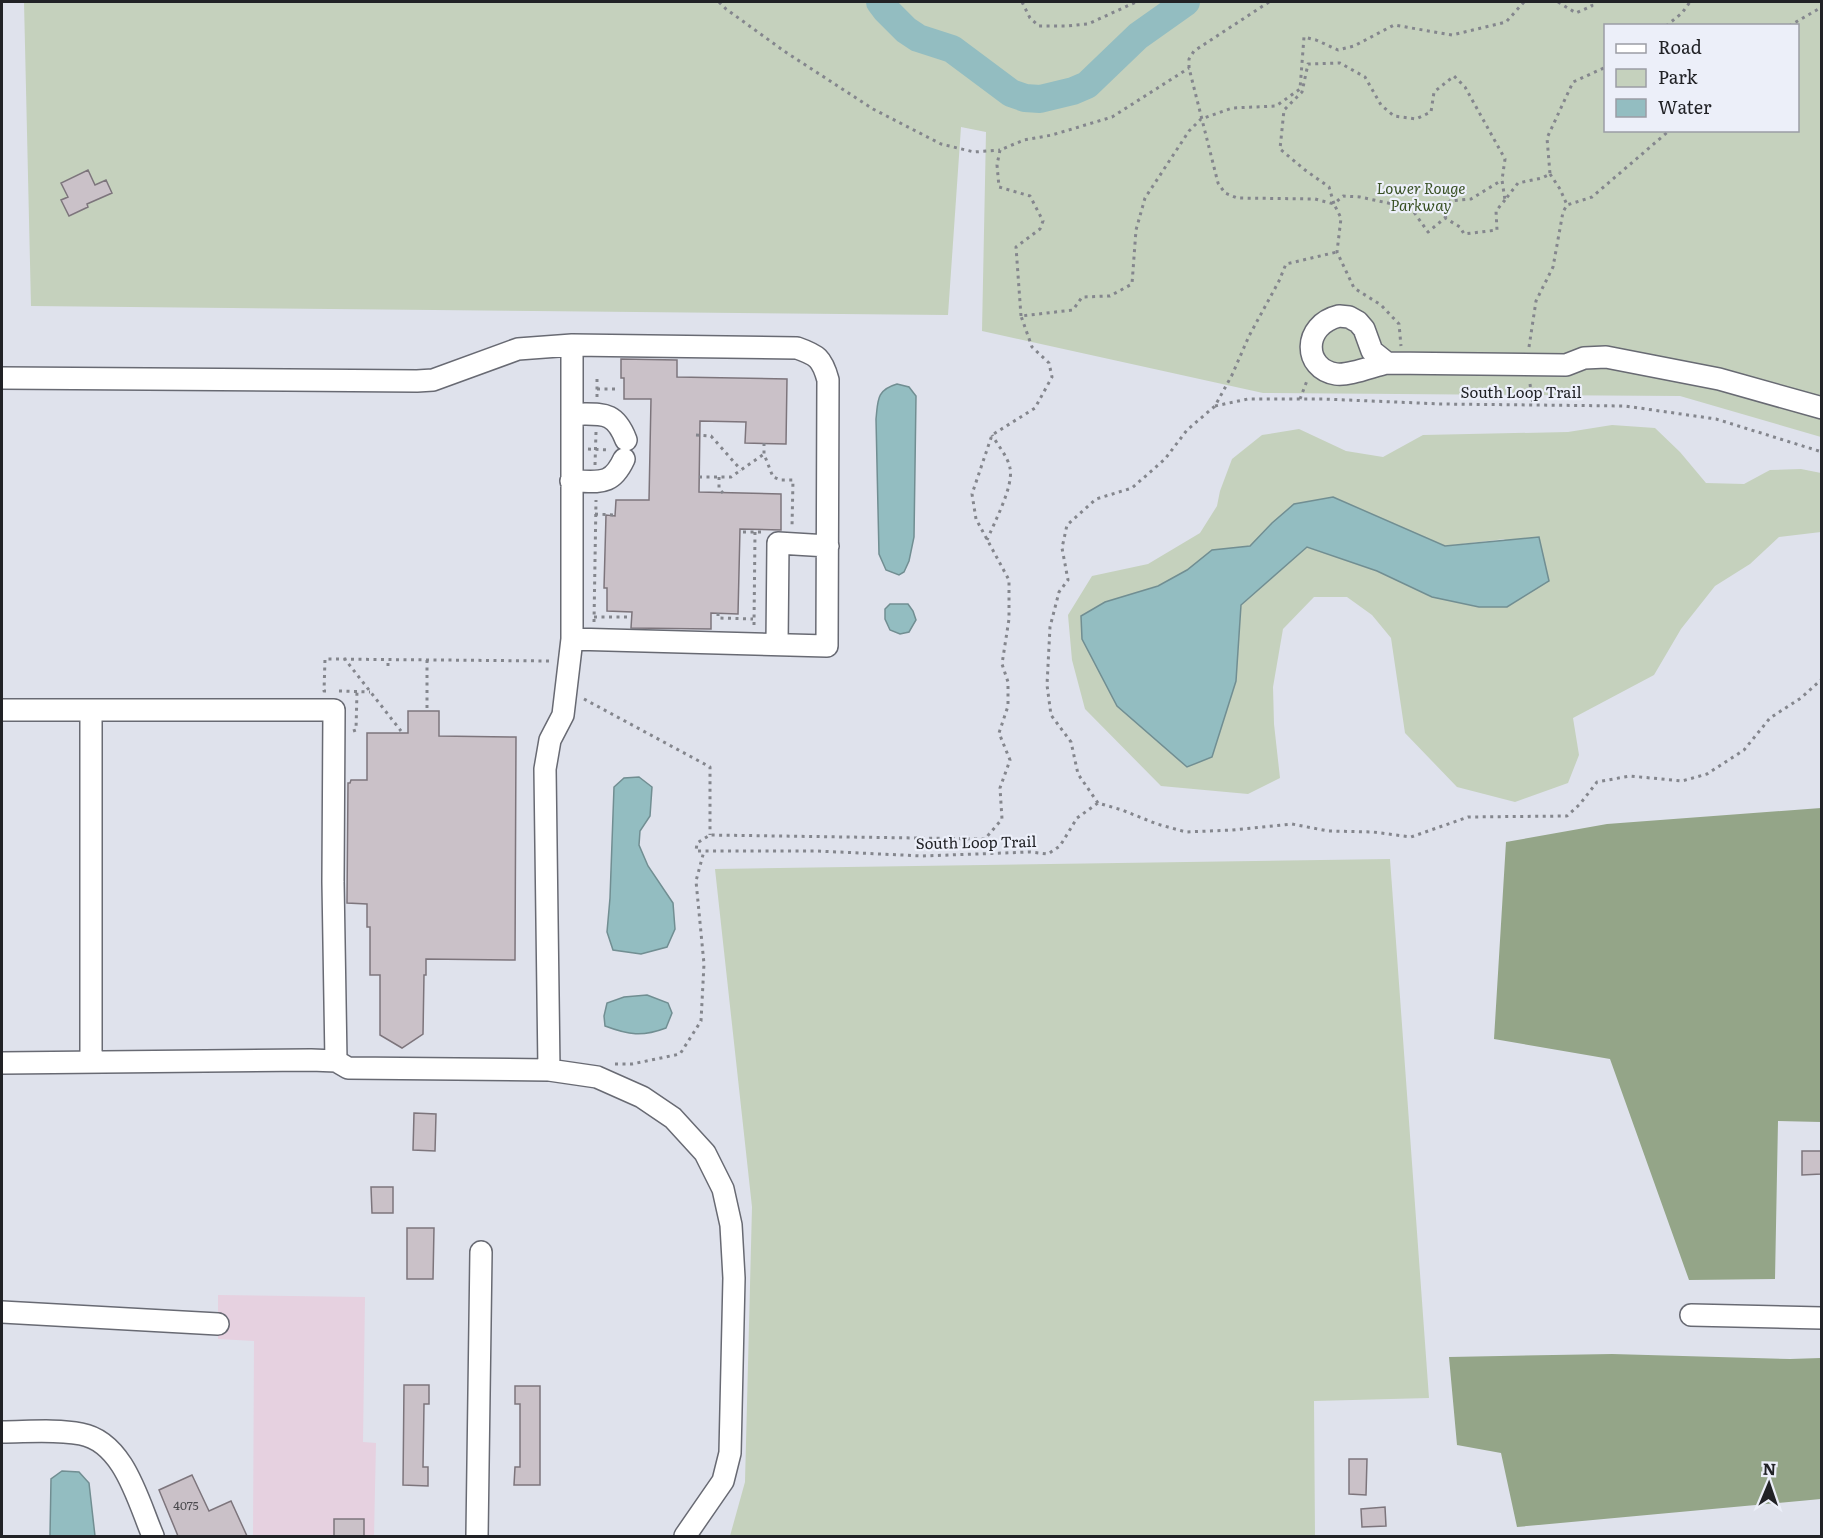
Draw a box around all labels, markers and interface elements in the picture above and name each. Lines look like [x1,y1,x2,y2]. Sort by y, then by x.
legend [1604,24,1799,132]
text: Road [1658,33,1702,60]
text: Park [1658,63,1699,90]
text: Water [1658,93,1712,120]
park label: Lower Rouge Parkway [1377,176,1465,216]
street label: South Loop Trail [1461,380,1581,403]
street label: South Loop Trail [915,829,1037,854]
north arrow [1739,1454,1799,1514]
text: N [1762,1456,1777,1480]
house number: 4075 [173,1496,199,1514]

